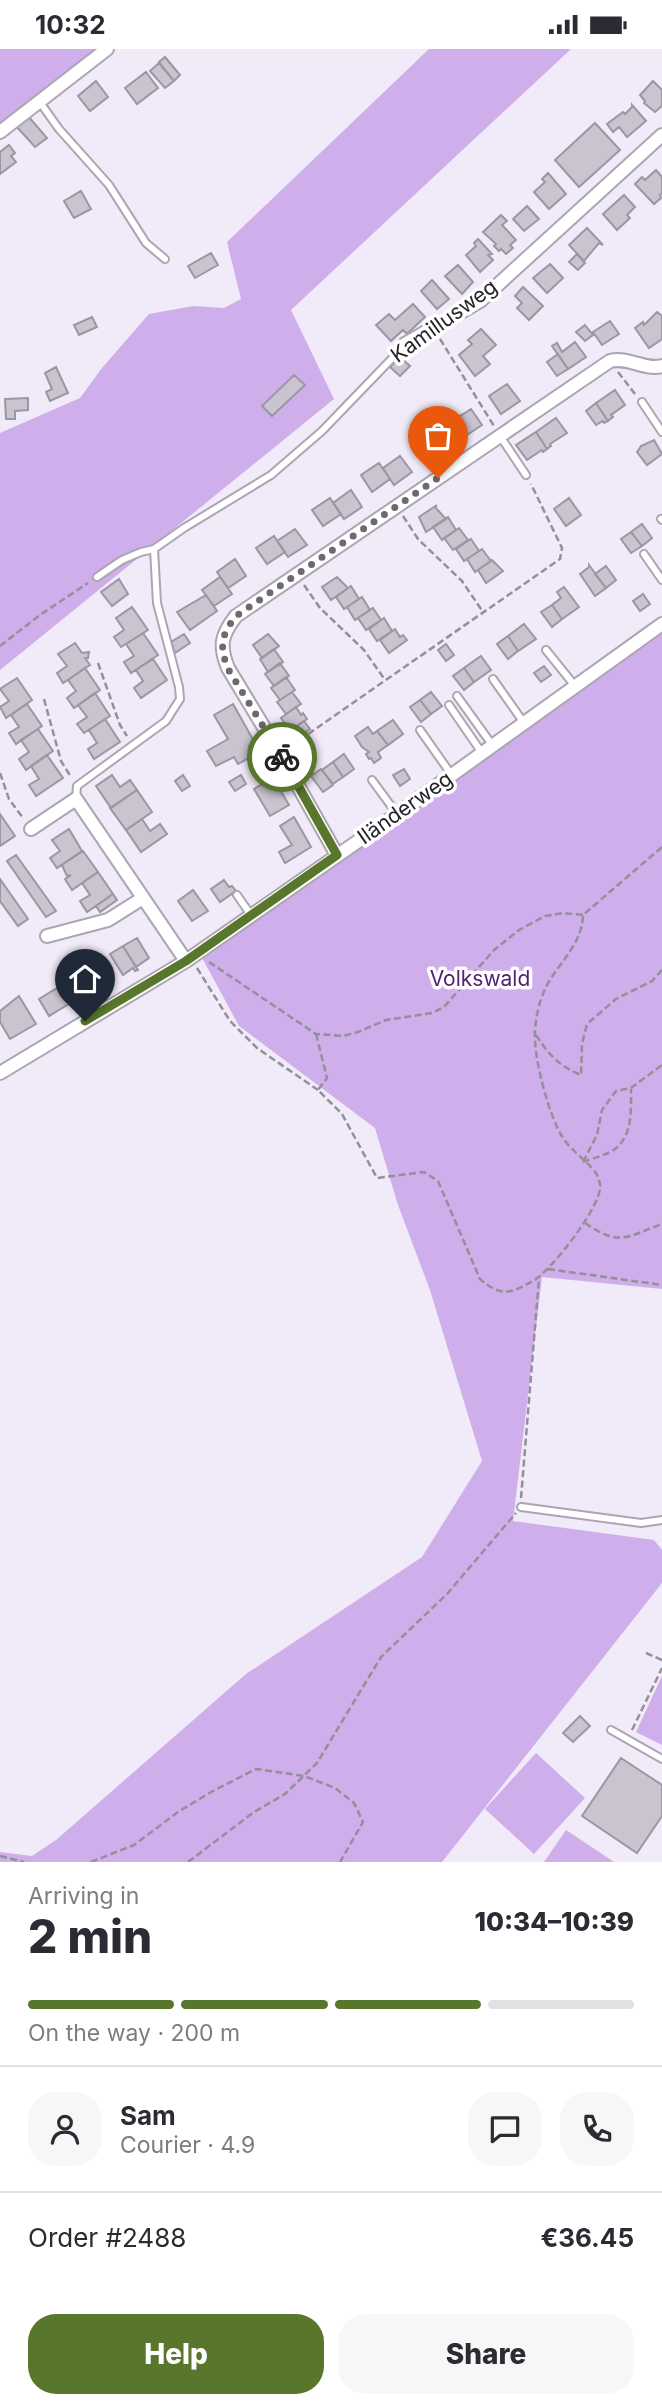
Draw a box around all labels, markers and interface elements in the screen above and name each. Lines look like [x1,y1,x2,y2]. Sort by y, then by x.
text: 10:32 [35,9,106,40]
street label: Kamillusweg [386,274,502,367]
pin [408,406,468,478]
icon: bag [419,417,457,455]
courier [247,722,317,792]
icon: bike [263,738,301,776]
street label: Iländerweg [352,766,457,849]
pin [55,949,115,1021]
icon: home [66,960,104,998]
park label: Volkswald [430,966,530,991]
text: Arriving in [28,1882,139,1910]
text: 10:34–10:39 [474,1906,634,1937]
text: 2 min [28,1908,152,1964]
text: On the way · 200 m [28,2019,240,2047]
button: person [28,2092,102,2166]
button: chat [468,2092,542,2166]
button: phone [560,2092,634,2166]
text: Sam [120,2100,176,2131]
text: Courier · 4.9 [120,2131,255,2159]
text: Order #2488 [28,2222,186,2253]
text: €36.45 [540,2222,634,2253]
button: Help [28,2314,324,2394]
button: Share [338,2314,634,2394]

